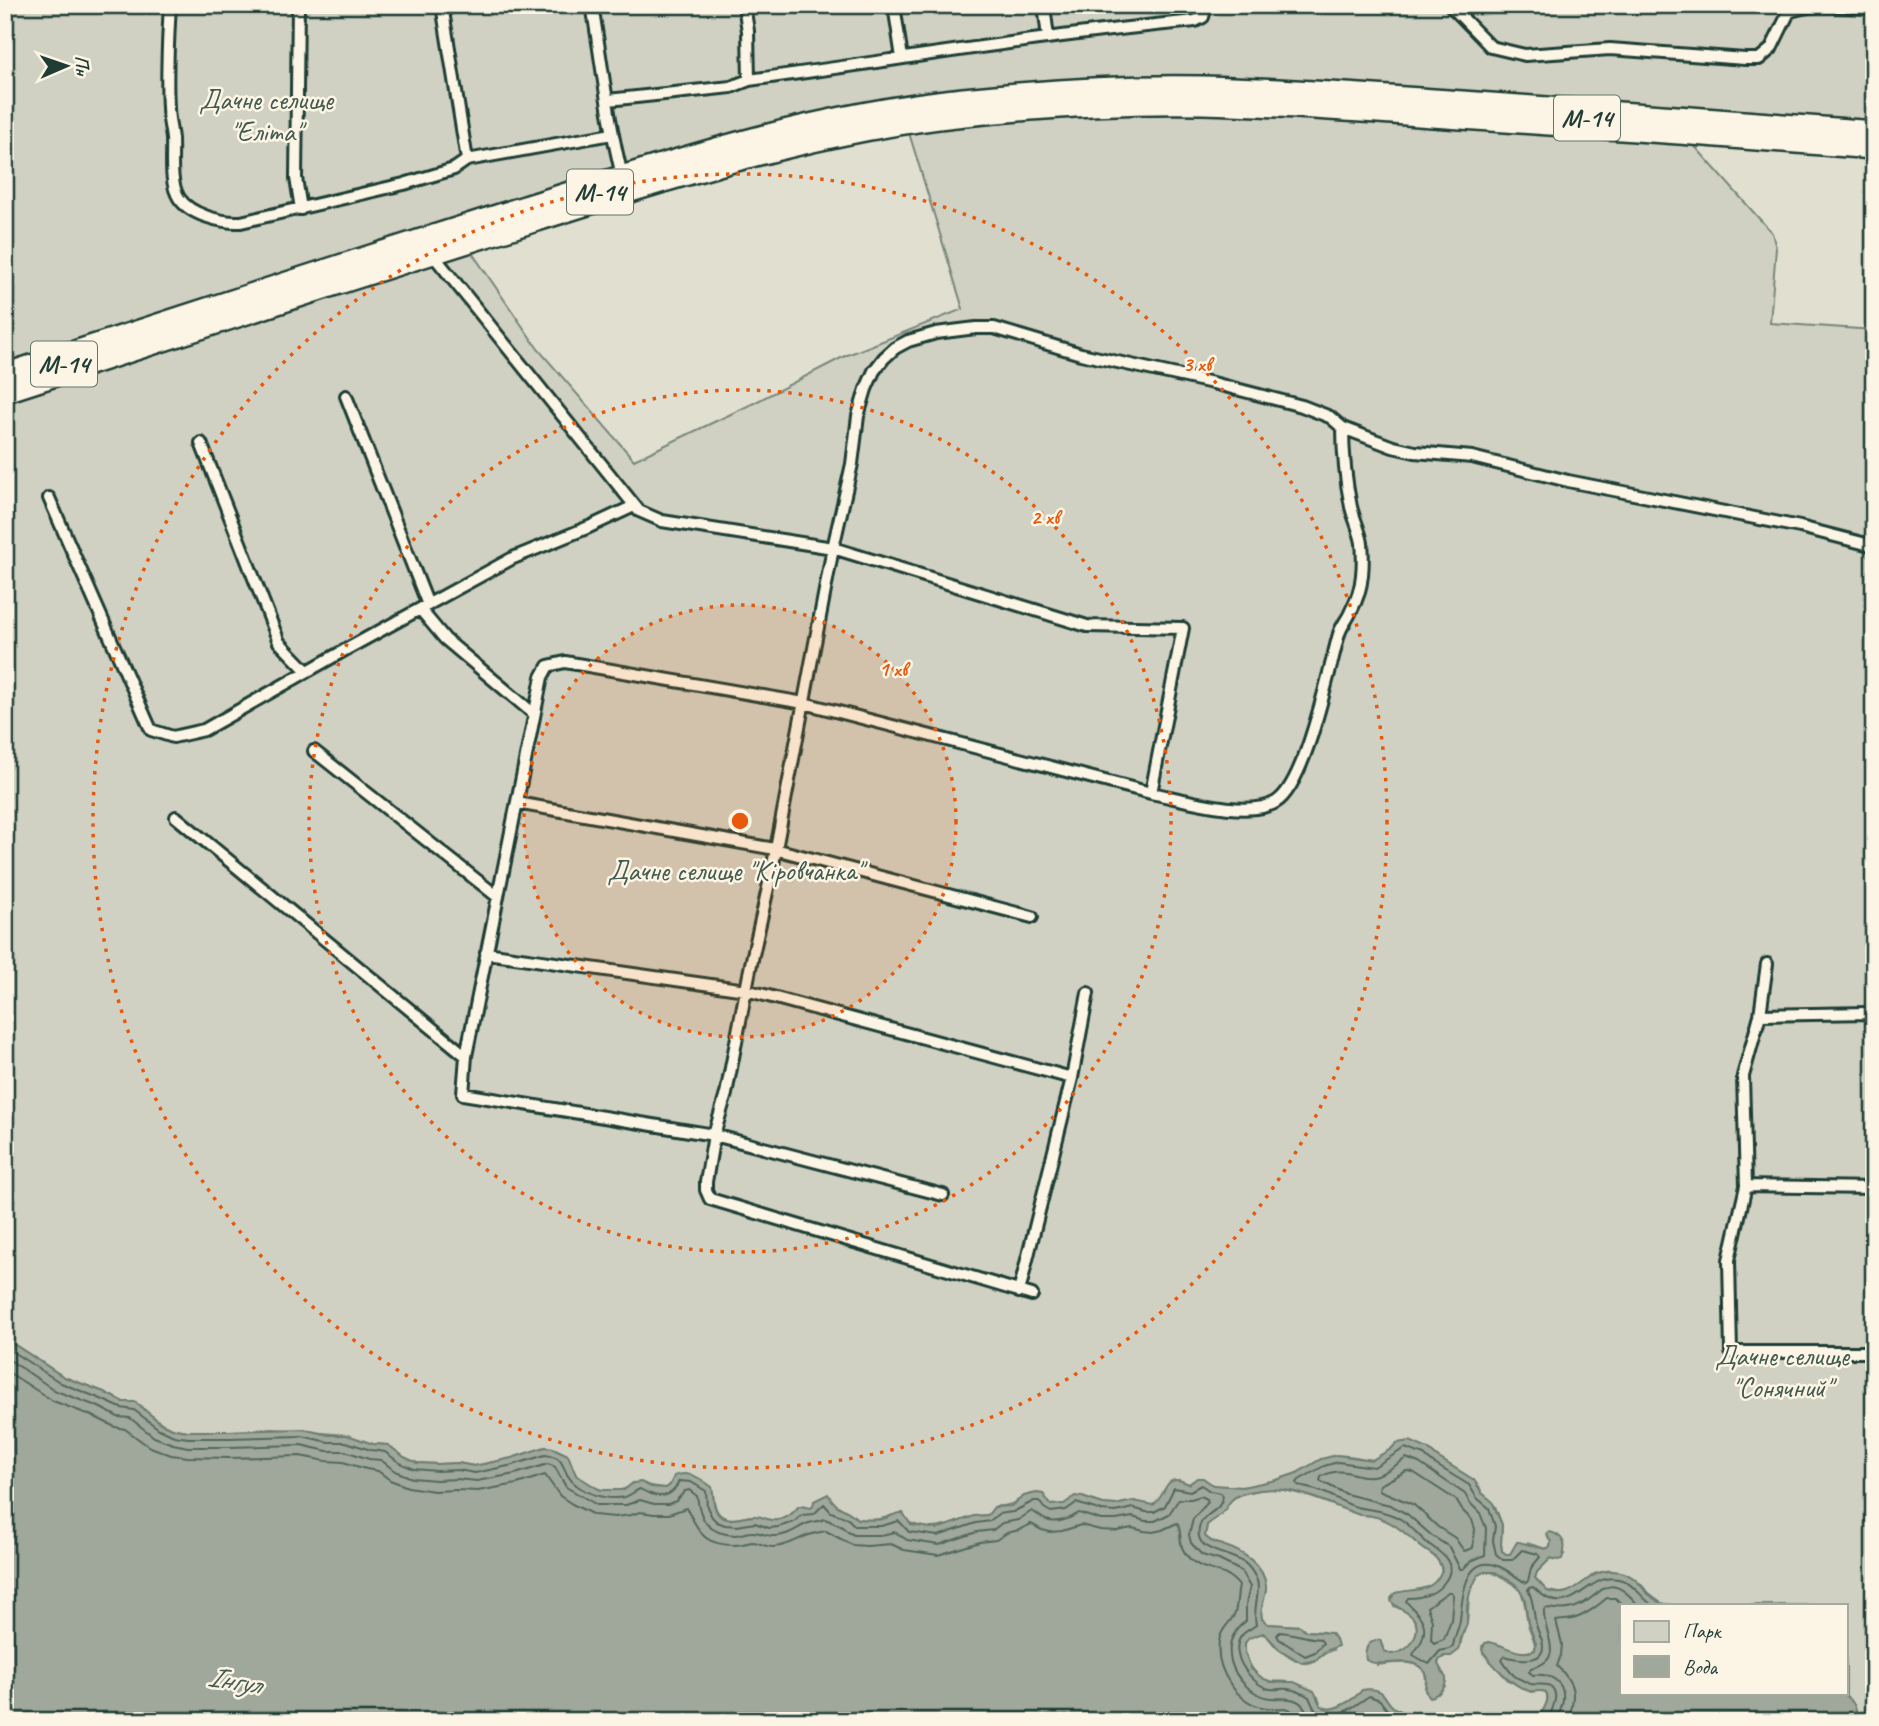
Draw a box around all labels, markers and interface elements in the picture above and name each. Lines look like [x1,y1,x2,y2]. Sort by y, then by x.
north arrow [32,32,102,102]
text: Пн [70,55,94,77]
park label: Дачне селище "Еліта" [199,82,335,149]
road number: М-14 [1554,96,1620,140]
road number: М-14 [567,169,633,214]
road number: М-14 [31,342,97,386]
text: 3 хв [1183,351,1215,377]
text: 2 хв [1031,504,1063,530]
text: 1 хв [879,656,911,682]
centre of rings [728,809,752,833]
park label: Дачне селище "Кіровчанка" [607,853,868,888]
park label: Дачне селище "Сонячний" [1715,1338,1851,1405]
legend [1620,1604,1848,1694]
text: Парк [1683,1618,1723,1644]
text: Вода [1683,1654,1719,1680]
water label: Інгул [205,1657,267,1704]

